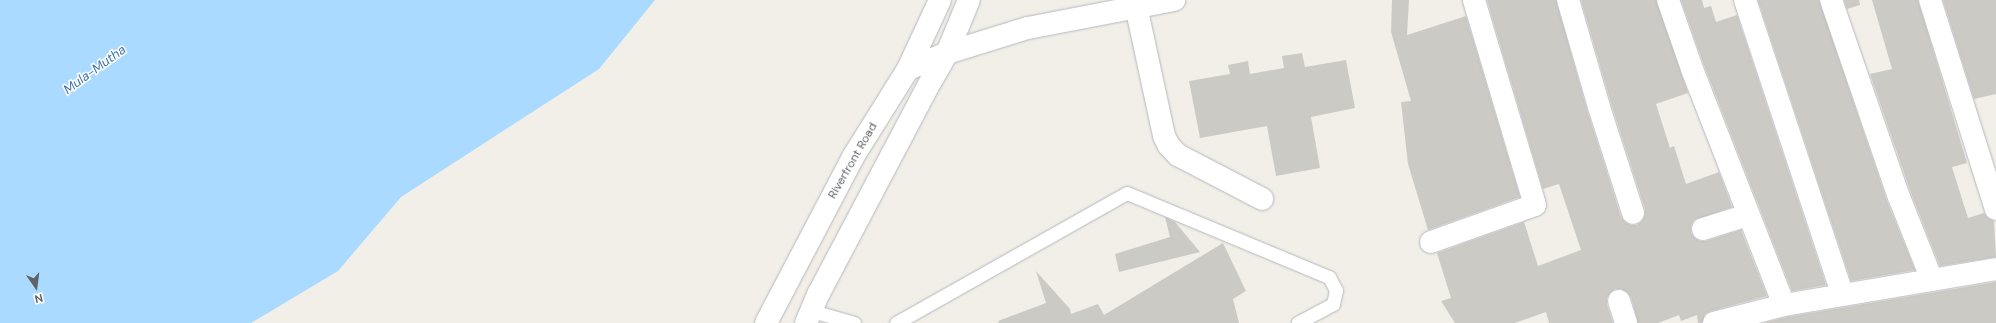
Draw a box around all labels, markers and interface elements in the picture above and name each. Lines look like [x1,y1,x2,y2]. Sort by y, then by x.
water label: Mula-Mutha [61,42,129,98]
street label: Riverfront Road [825,120,881,202]
north arrow [16,267,56,307]
text: N [33,291,44,306]

